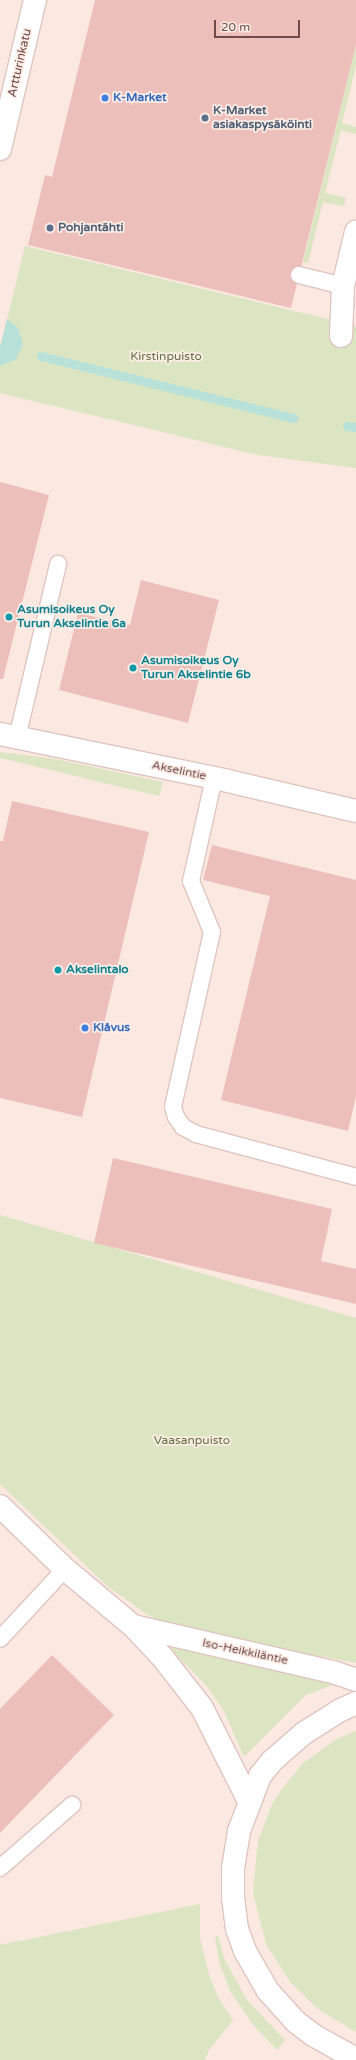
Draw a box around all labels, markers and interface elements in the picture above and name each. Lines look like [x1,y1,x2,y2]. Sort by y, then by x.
scale bar [216,12,302,38]
text: 20 m [221,20,250,34]
street label: Artturinkatu [5,27,35,99]
place label: K-Market [113,91,167,105]
marker: K-Market [100,93,110,103]
place label: K-Market asiakaspysäköinti [213,104,312,132]
marker: K-Market asiakaspysäköinti [200,113,210,123]
place label: Pohjantähti [58,221,124,235]
marker: Pohjantähti [45,223,55,233]
park label: Kirstinpuisto [130,350,202,364]
place label: Asumisoikeus Oy Turun Akselintie 6a [17,603,126,631]
marker: Asumisoikeus Oy Turun Akselintie 6a [4,612,14,622]
place label: Asumisoikeus Oy Turun Akselintie 6b [141,654,251,682]
marker: Asumisoikeus Oy Turun Akselintie 6b [128,663,138,673]
street label: Akselintie [150,758,208,784]
place label: Akselintalo [66,963,129,977]
marker: Akselintalo [53,965,63,975]
place label: Klåvus [93,1021,130,1035]
marker: Klåvus [80,1023,90,1033]
park label: Vaasanpuisto [154,1434,230,1448]
street label: Iso-Heikkiläntie [201,1636,289,1668]

